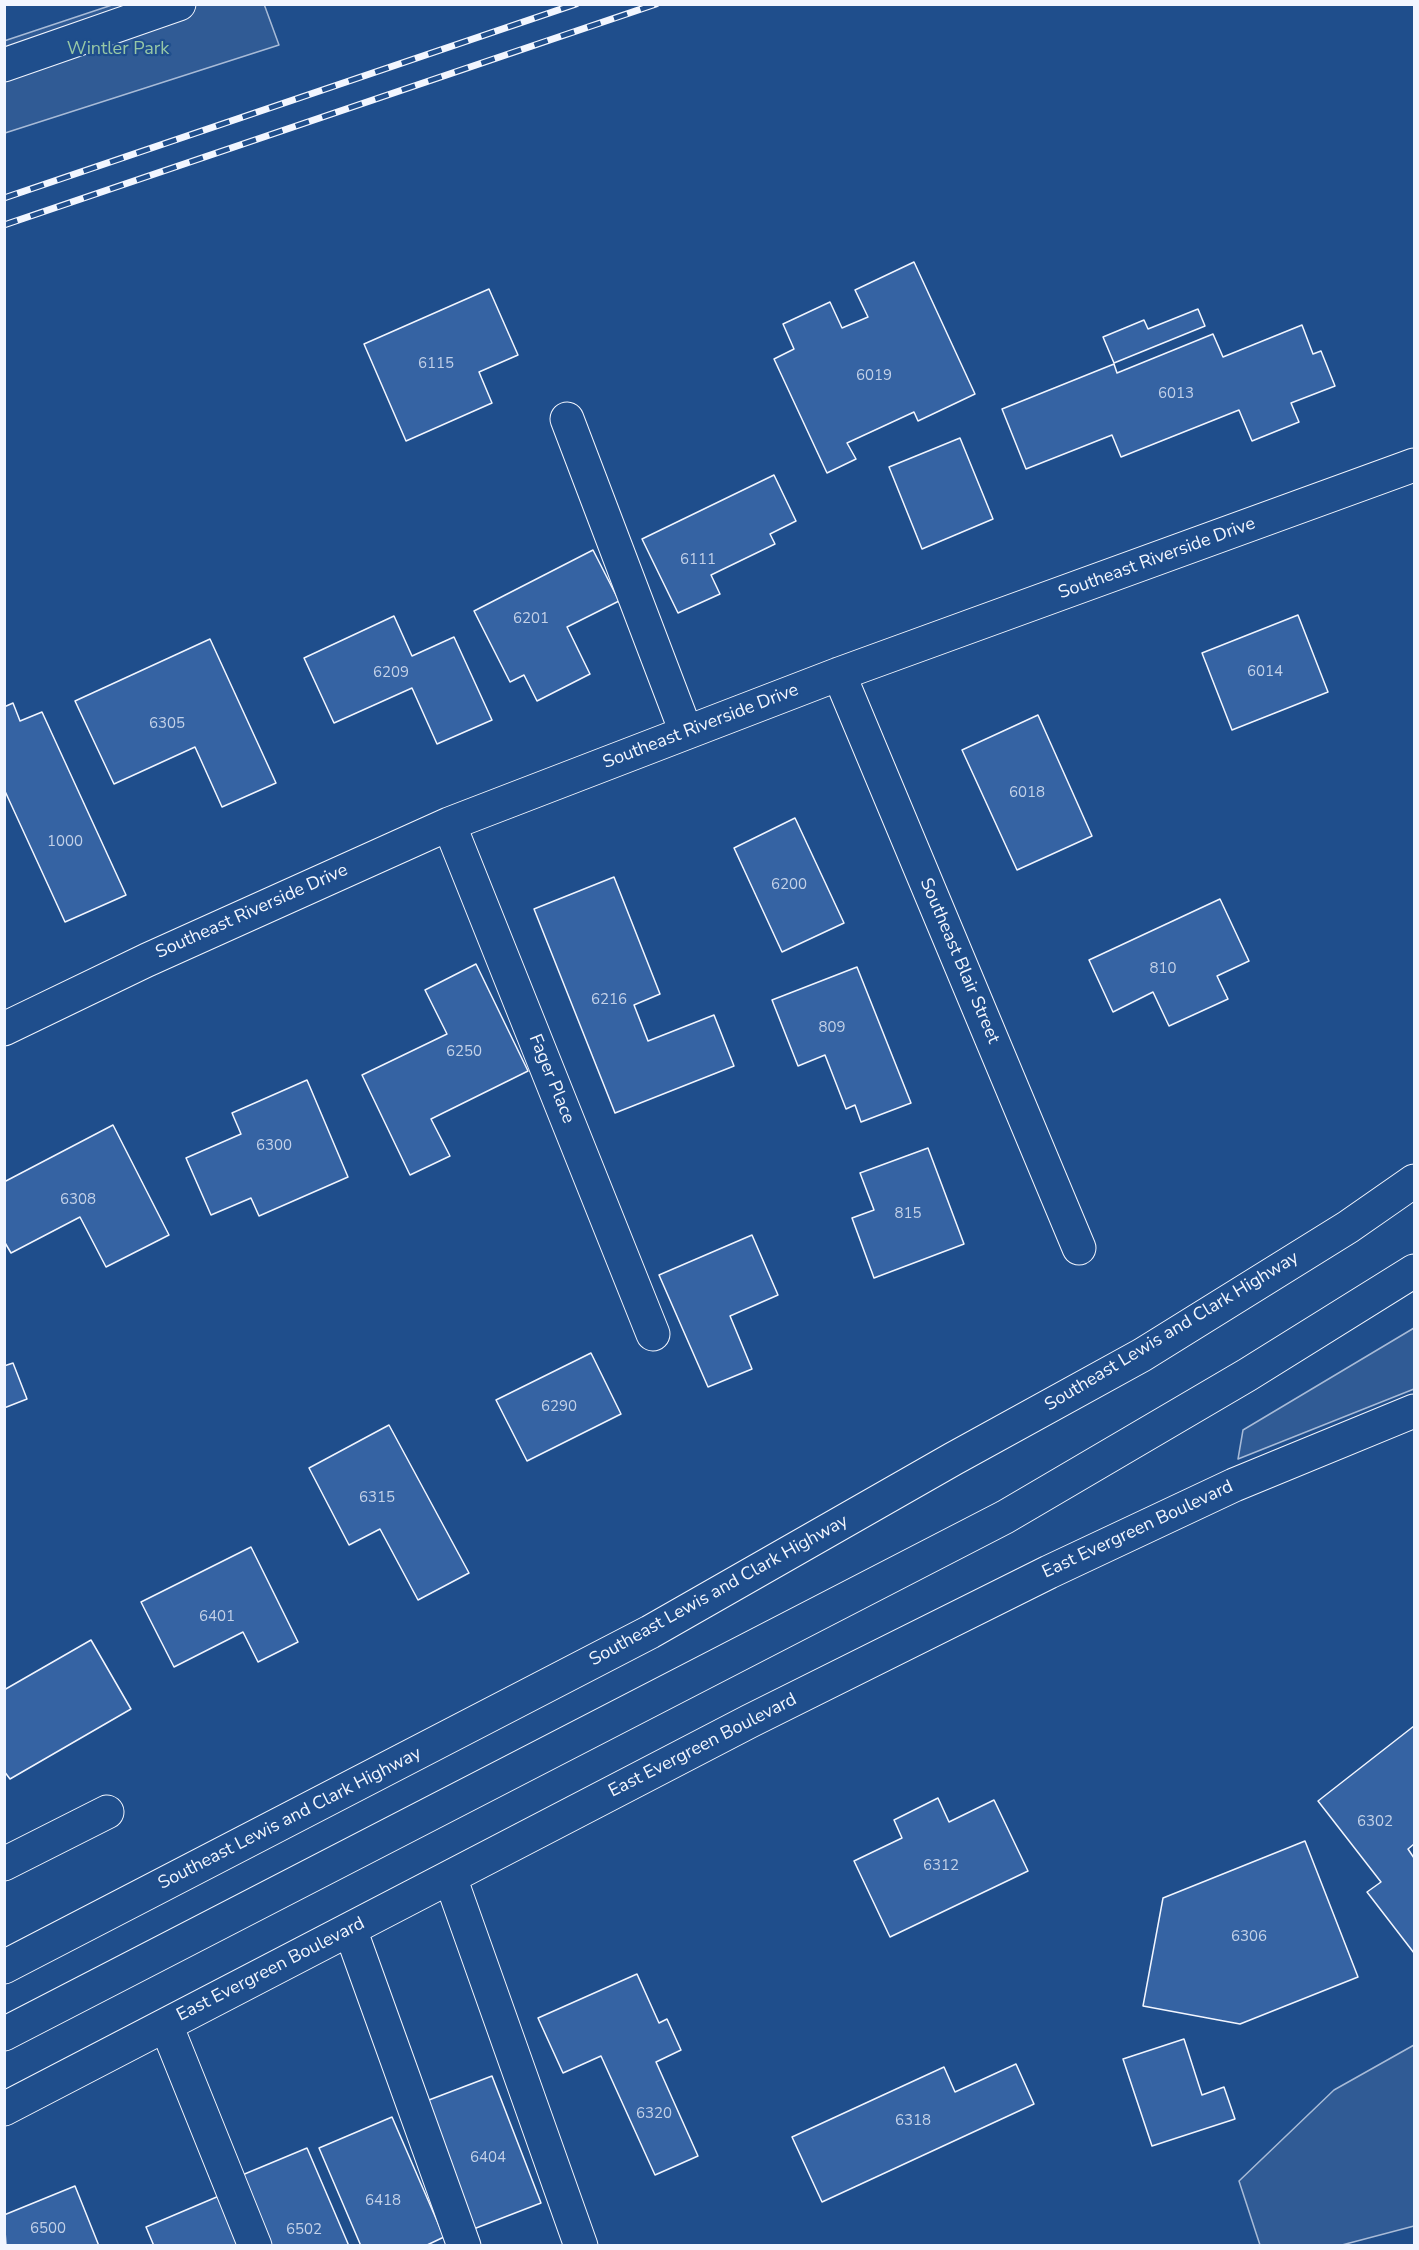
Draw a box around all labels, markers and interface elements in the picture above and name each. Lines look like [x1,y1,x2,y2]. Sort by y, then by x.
park label: Wintler Park [67,39,169,61]
house number: 6115 [418,355,454,373]
house number: 6019 [856,367,892,385]
house number: 6013 [1158,385,1194,403]
street label: Southeast Riverside Drive [1056,513,1258,605]
house number: 6111 [680,551,716,569]
house number: 6201 [513,610,549,628]
house number: 6014 [1247,663,1283,681]
house number: 6209 [373,664,409,682]
street label: Southeast Riverside Drive [600,680,802,774]
house number: 6305 [149,715,185,733]
house number: 6018 [1009,784,1045,802]
house number: 1000 [47,833,83,851]
street label: Southeast Riverside Drive [153,860,351,964]
street label: Southeast Blair Street [914,875,1004,1047]
house number: 6200 [771,876,807,894]
house number: 810 [1150,960,1176,978]
house number: 6216 [591,991,627,1009]
house number: 809 [819,1019,845,1037]
street label: Fager Place [523,1031,579,1127]
house number: 6250 [446,1043,482,1061]
house number: 6300 [256,1137,292,1155]
house number: 6308 [60,1191,96,1209]
house number: 815 [895,1205,921,1223]
street label: Southeast Lewis and Clark Highway [1041,1247,1303,1417]
house number: 6290 [541,1398,577,1416]
street label: East Evergreen Boulevard [1039,1476,1237,1584]
house number: 6315 [359,1489,395,1507]
street label: Southeast Lewis and Clark Highway [586,1511,852,1671]
house number: 6401 [199,1608,235,1626]
street label: East Evergreen Boulevard [605,1689,801,1803]
street label: Southeast Lewis and Clark Highway [155,1743,425,1895]
house number: 6302 [1357,1813,1393,1831]
house number: 6312 [923,1857,959,1875]
street label: East Evergreen Boulevard [173,1913,369,2027]
house number: 6306 [1231,1928,1267,1946]
house number: 6320 [636,2105,672,2123]
house number: 6318 [895,2112,931,2130]
house number: 6404 [470,2149,506,2167]
house number: 6418 [365,2192,401,2210]
house number: 6500 [30,2220,66,2238]
house number: 6502 [286,2221,322,2239]

